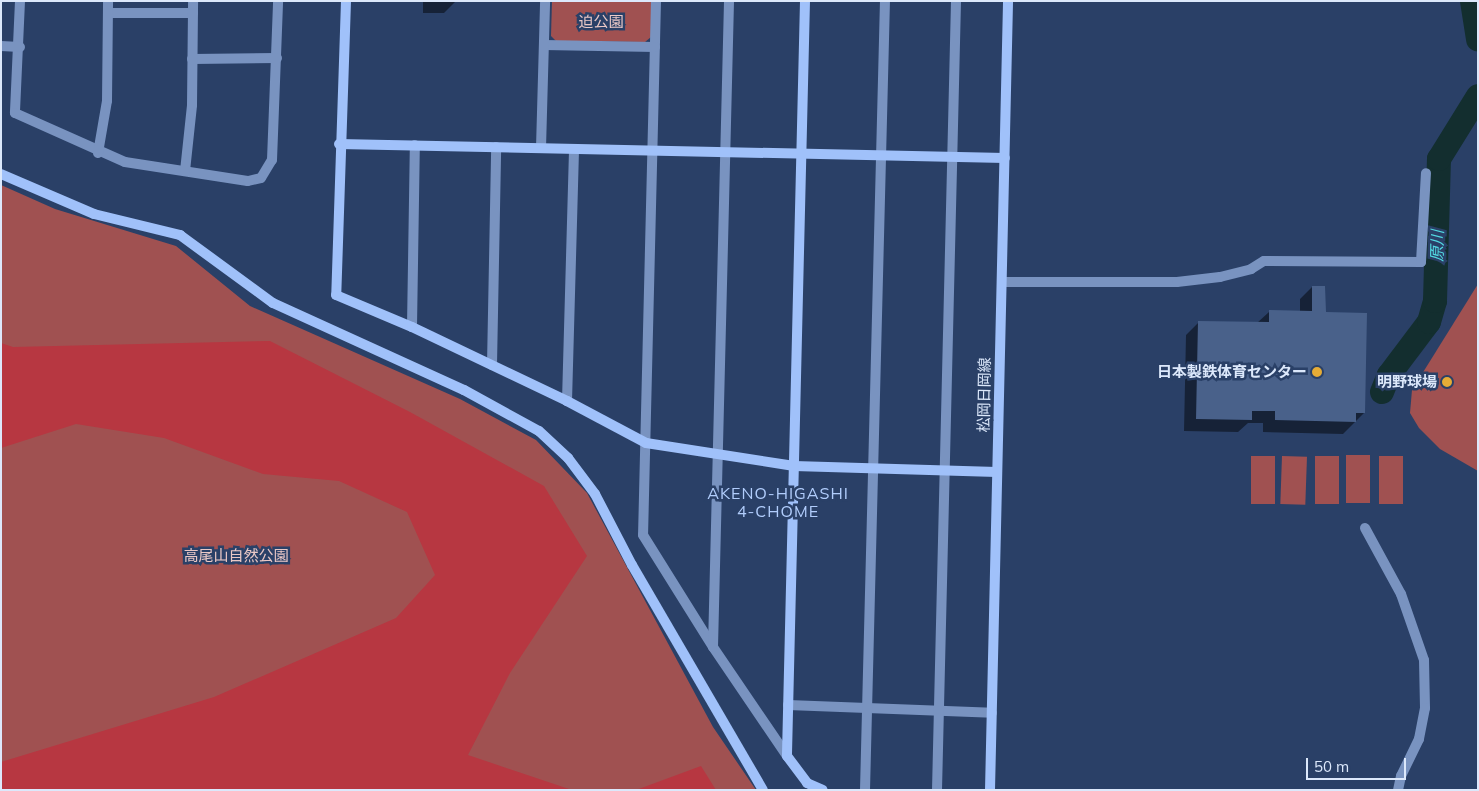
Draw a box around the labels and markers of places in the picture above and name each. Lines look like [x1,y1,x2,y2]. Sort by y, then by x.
place label: 日本製鉄体育センター [1157,363,1307,381]
marker: 日本製鉄体育センター [1311,366,1323,378]
place label: 明野球場 [1377,373,1437,391]
marker: 明野球場 [1441,376,1453,388]

